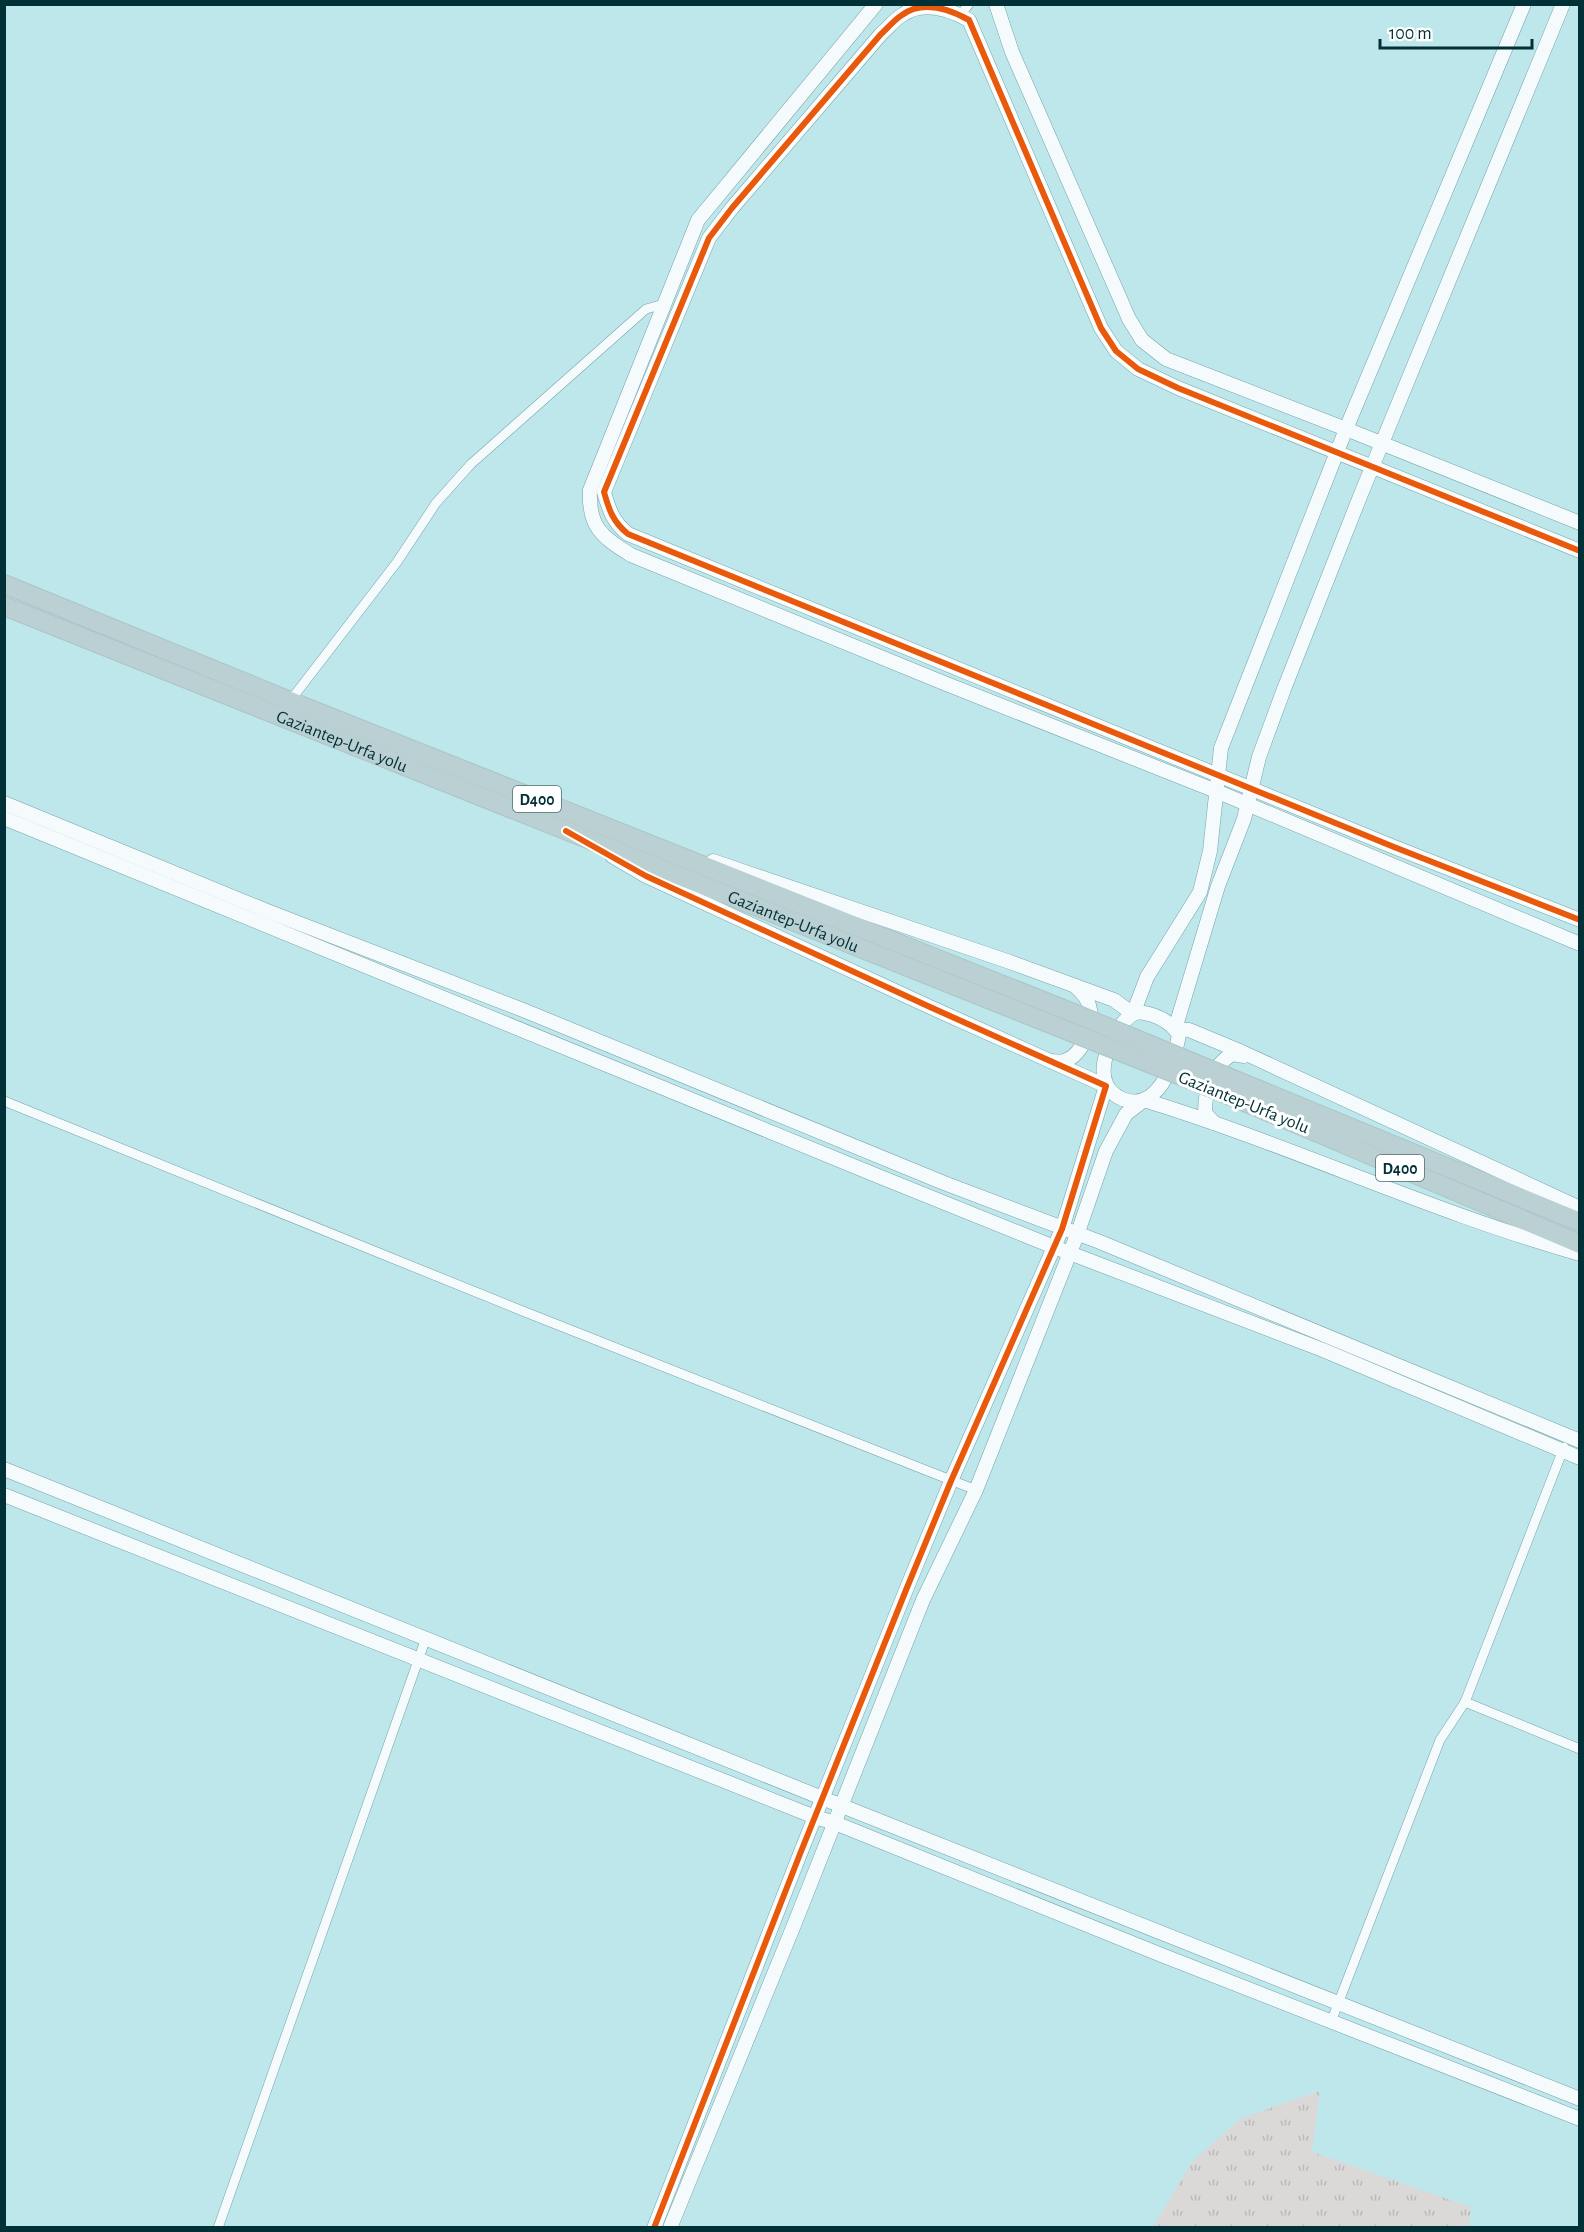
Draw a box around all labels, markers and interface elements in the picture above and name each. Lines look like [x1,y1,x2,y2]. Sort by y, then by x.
scale bar [1380,12,1532,50]
text: 100 m [1389,25,1432,43]
street label: Gaziantep-Urfa yolu [274,708,410,776]
road number: D400 [513,786,561,812]
street label: Gaziantep-Urfa yolu [725,888,861,956]
street label: Gaziantep-Urfa yolu [1176,1069,1312,1137]
road number: D400 [1376,1155,1424,1181]

